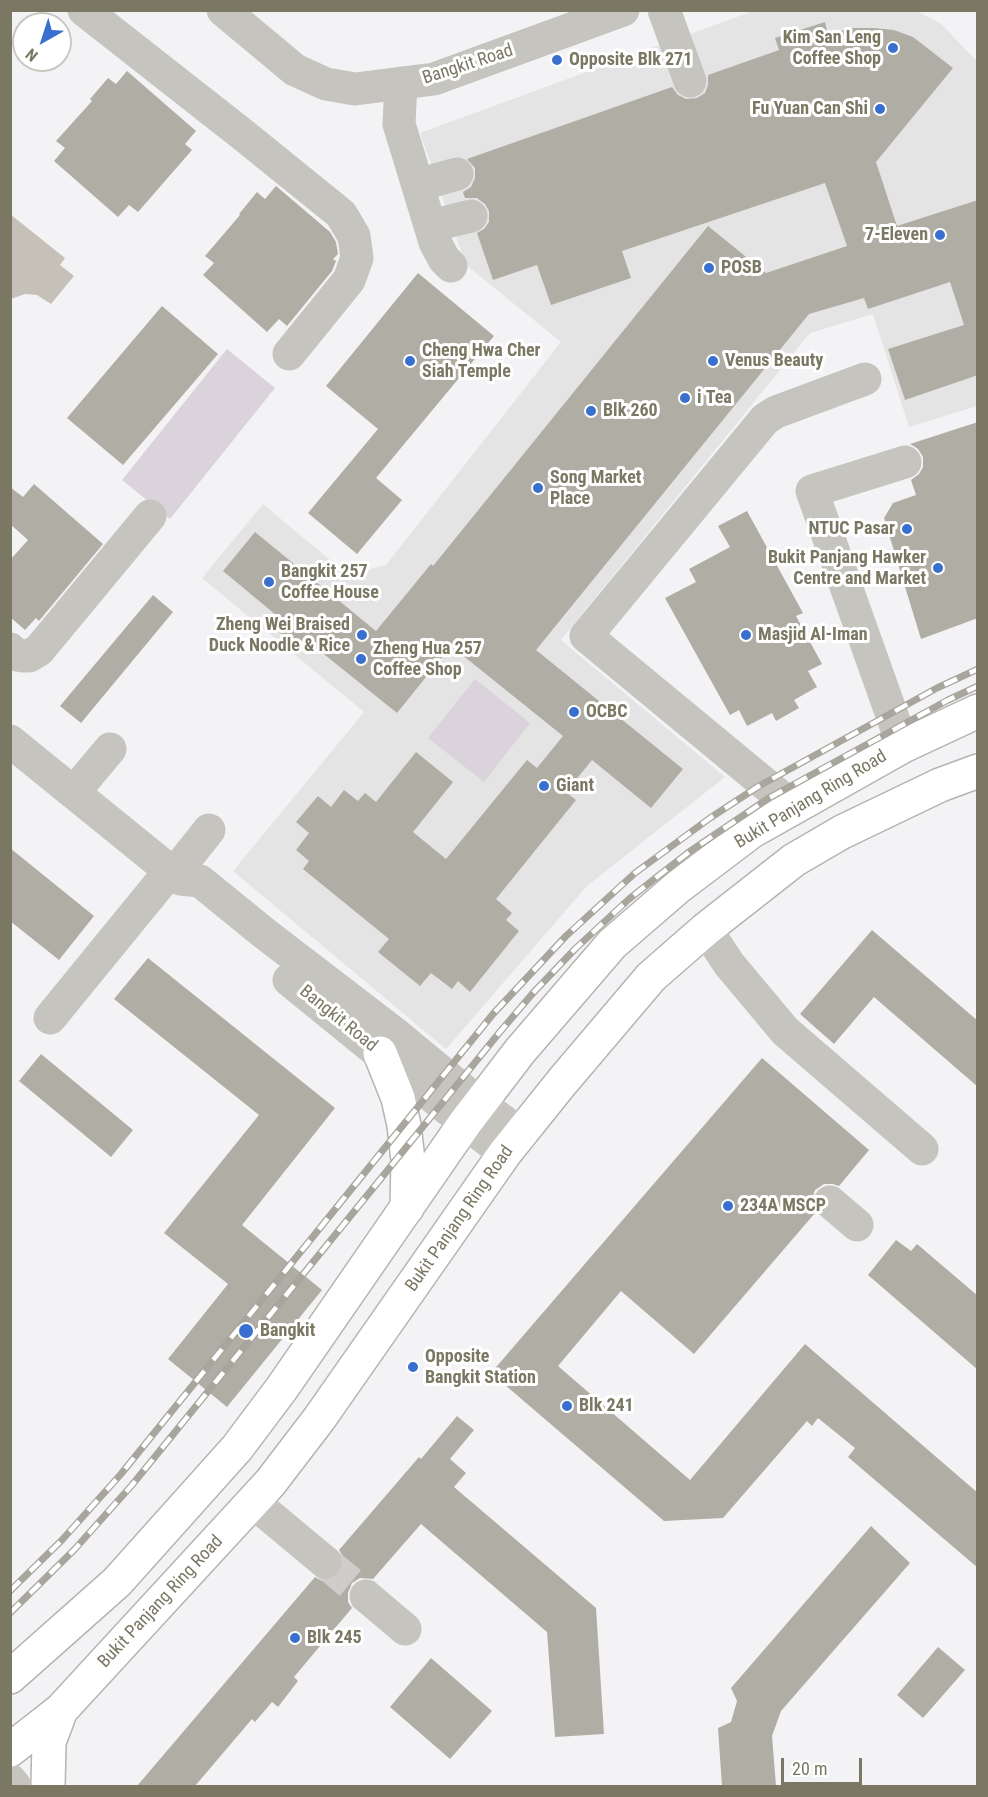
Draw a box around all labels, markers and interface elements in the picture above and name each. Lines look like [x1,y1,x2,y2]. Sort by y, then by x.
north arrow [12,12,72,72]
place label: Kim San Leng Coffee Shop [783,27,881,70]
street label: Bangkit Road [420,40,516,90]
marker: Kim San Leng Coffee Shop [886,41,900,55]
text: N [22,44,41,65]
place label: Opposite Blk 271 [569,49,692,71]
marker: Opposite Blk 271 [550,53,564,67]
place label: Fu Yuan Can Shi [752,98,868,120]
marker: Fu Yuan Can Shi [873,102,887,116]
place label: 7-Eleven [865,224,928,246]
marker: 7-Eleven [933,228,947,242]
place label: POSB [721,257,762,279]
marker: POSB [702,261,716,275]
place label: Cheng Hwa Cher Siah Temple [422,340,541,382]
place label: Venus Beauty [725,350,823,372]
marker: Cheng Hwa Cher Siah Temple [403,354,417,368]
marker: Venus Beauty [706,354,720,368]
place label: i Tea [697,387,732,409]
marker: i Tea [678,391,692,405]
place label: Blk 260 [603,400,658,422]
marker: Blk 260 [584,404,598,418]
place label: Song Market Place [550,467,641,510]
marker: Song Market Place [531,481,545,495]
place label: NTUC Pasar [809,518,895,540]
marker: NTUC Pasar [900,522,914,536]
place label: Bukit Panjang Hawker Centre and Market [768,547,926,590]
place label: Bangkit 257 Coffee House [281,561,379,604]
marker: Bukit Panjang Hawker Centre and Market [931,561,945,575]
marker: Bangkit 257 Coffee House [262,575,276,589]
place label: Zheng Wei Braised Duck Noodle & Rice [209,614,350,656]
place label: Masjid Al-Iman [758,624,868,646]
marker: Zheng Wei Braised Duck Noodle & Rice [355,628,369,642]
marker: Masjid Al-Iman [739,628,753,642]
place label: Zheng Hua 257 Coffee Shop [373,638,482,680]
marker: Zheng Hua 257 Coffee Shop [354,652,368,666]
place label: OCBC [586,701,627,723]
marker: OCBC [567,705,581,719]
street label: Bukit Panjang Ring Road [731,746,891,854]
place label: Giant [556,775,594,797]
marker: Giant [537,779,551,793]
street label: Bangkit Road [295,981,381,1057]
street label: Bukit Panjang Ring Road [401,1142,519,1296]
place label: 234A MSCP [740,1195,826,1217]
marker: 234A MSCP [721,1199,735,1213]
place label: Bangkit [260,1320,315,1342]
marker: Bangkit [237,1322,255,1340]
place label: Opposite Bangkit Station [425,1346,536,1388]
marker: Opposite Bangkit Station [406,1360,420,1374]
place label: Blk 241 [579,1395,634,1417]
marker: Blk 241 [560,1399,574,1413]
street label: Bukit Panjang Ring Road [94,1531,228,1673]
place label: Blk 245 [307,1627,362,1649]
marker: Blk 245 [288,1631,302,1645]
scale bar [784,1746,865,1784]
text: 20 m [792,1758,827,1779]

